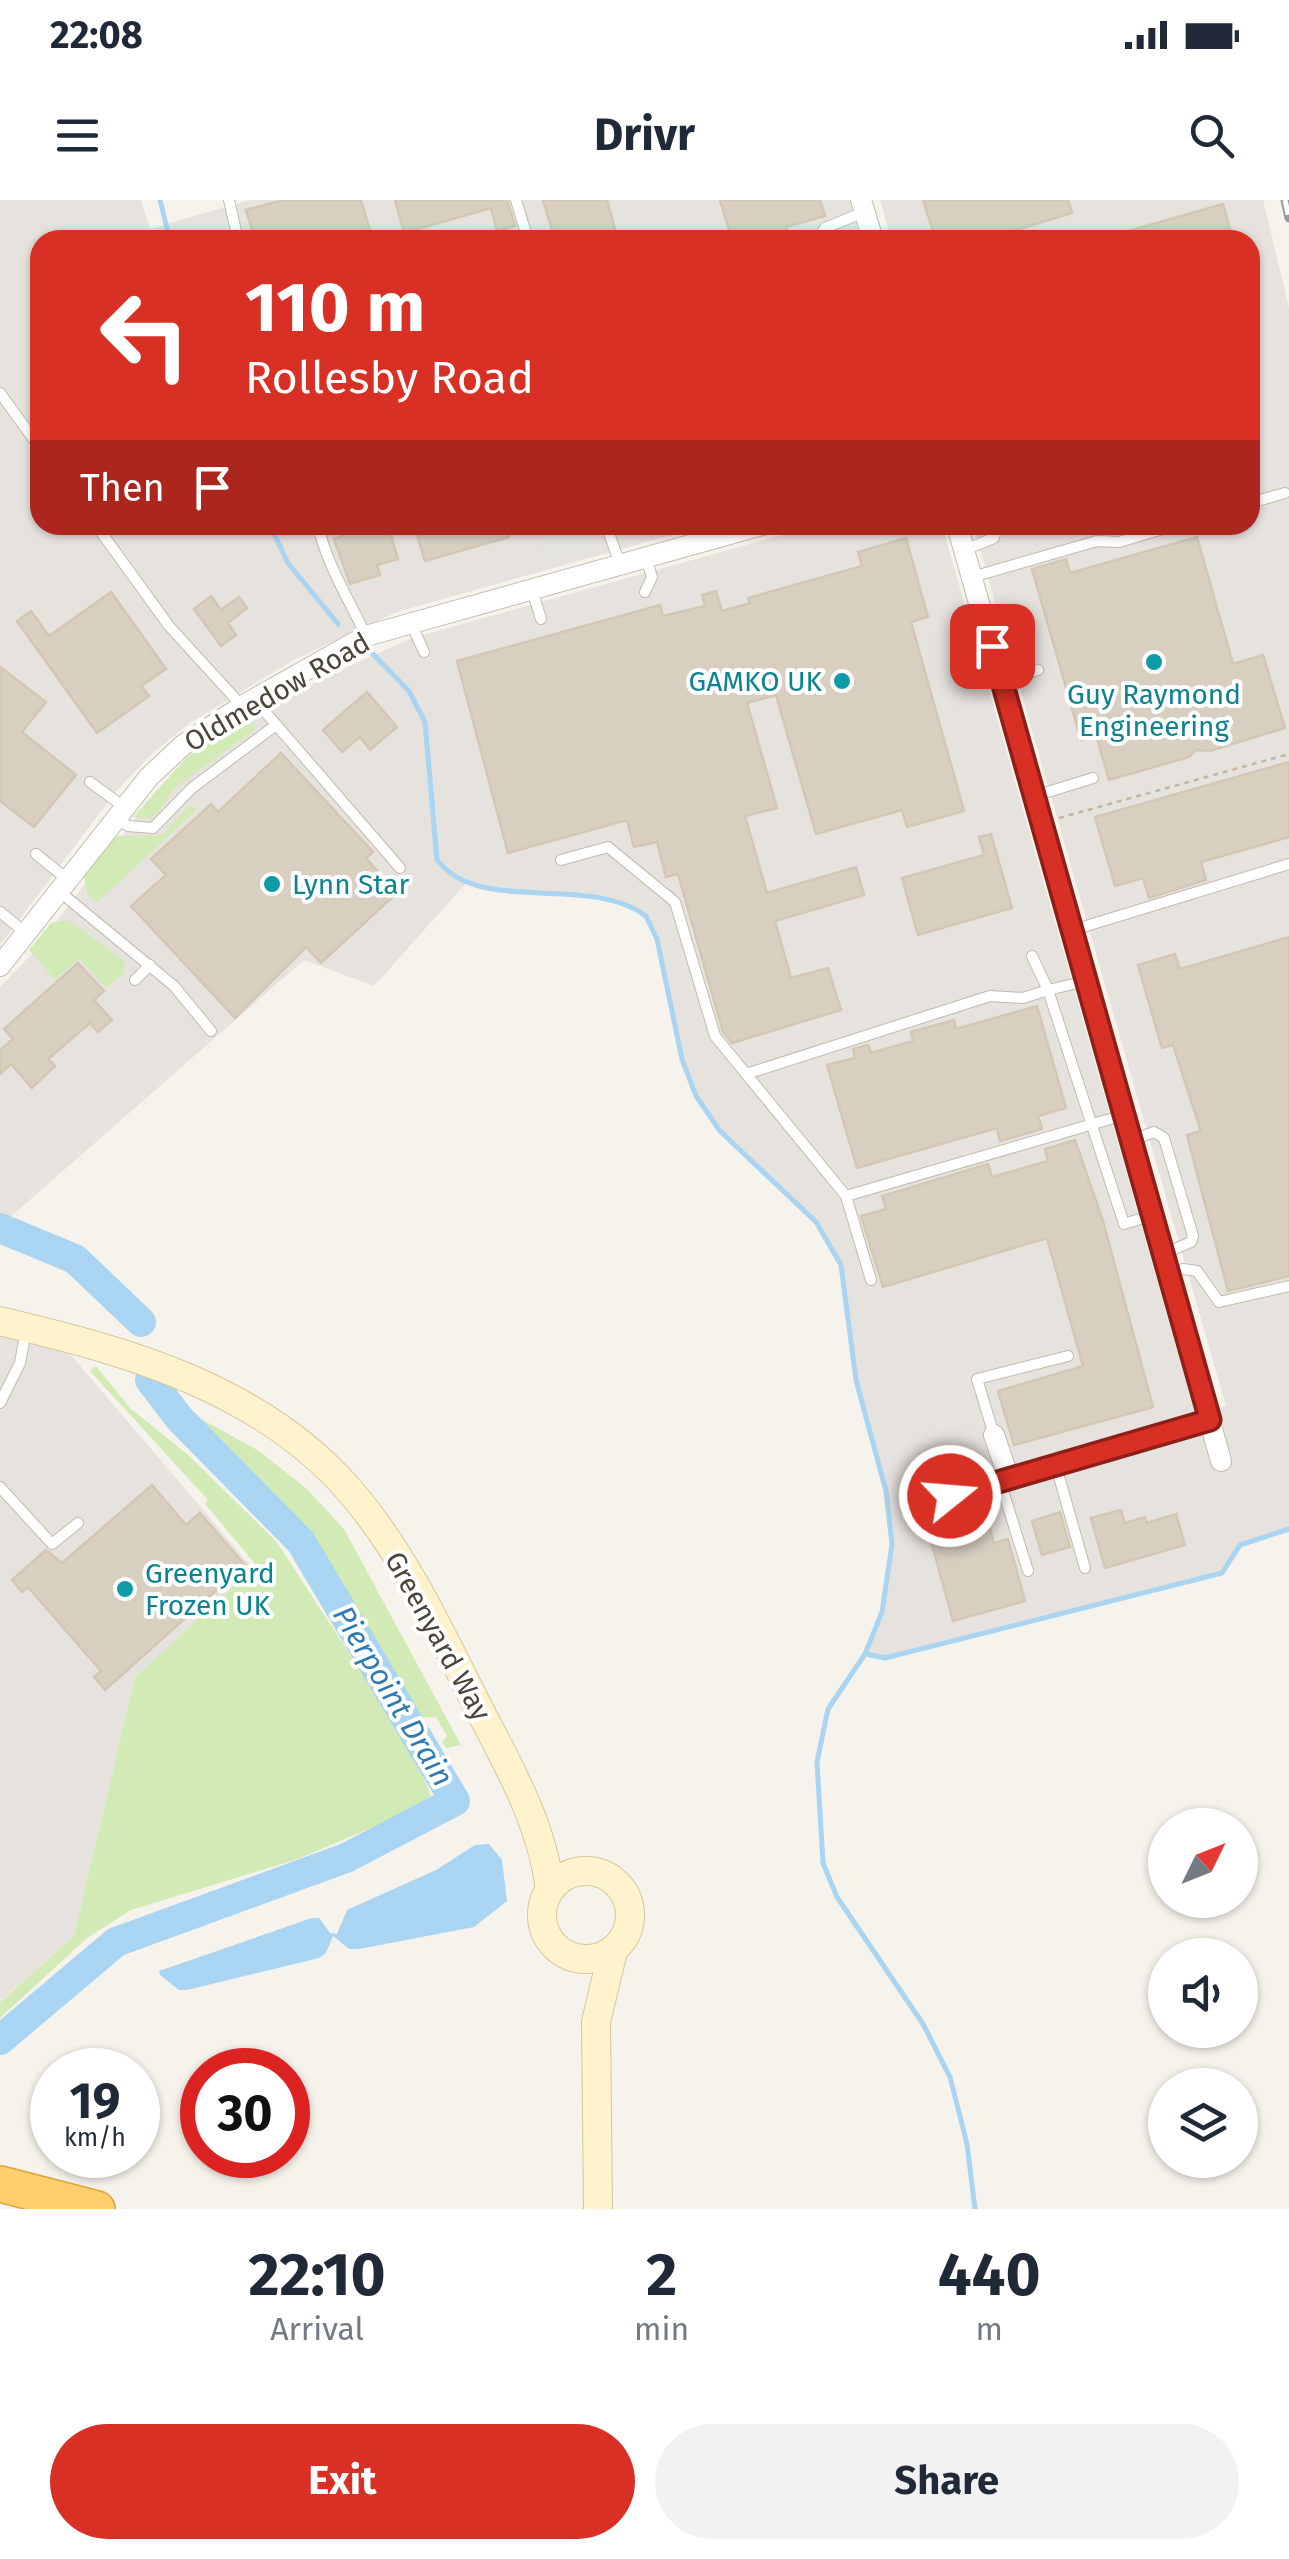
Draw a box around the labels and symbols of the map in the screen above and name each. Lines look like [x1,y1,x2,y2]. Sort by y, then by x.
pin [950,604,1035,689]
street label: Oldmedow Road [178,626,376,758]
marker: Guy Raymond Engineering [1143,651,1165,673]
place label: GAMKO UK [689,665,823,698]
marker: GAMKO UK [831,670,853,692]
place label: Guy Raymond Engineering [1067,678,1241,743]
place label: Lynn Star [292,868,409,901]
marker: Lynn Star [261,873,283,895]
position arrow [898,1444,1002,1548]
street label: Greenyard Way [378,1546,498,1726]
place label: Greenyard Frozen UK [145,1557,275,1622]
marker: Greenyard Frozen UK [114,1578,136,1600]
water label: Pierpoint Drain [325,1599,461,1793]
north arrow [1148,1808,1258,1918]
speed limit sign: 30 [180,2048,310,2178]

